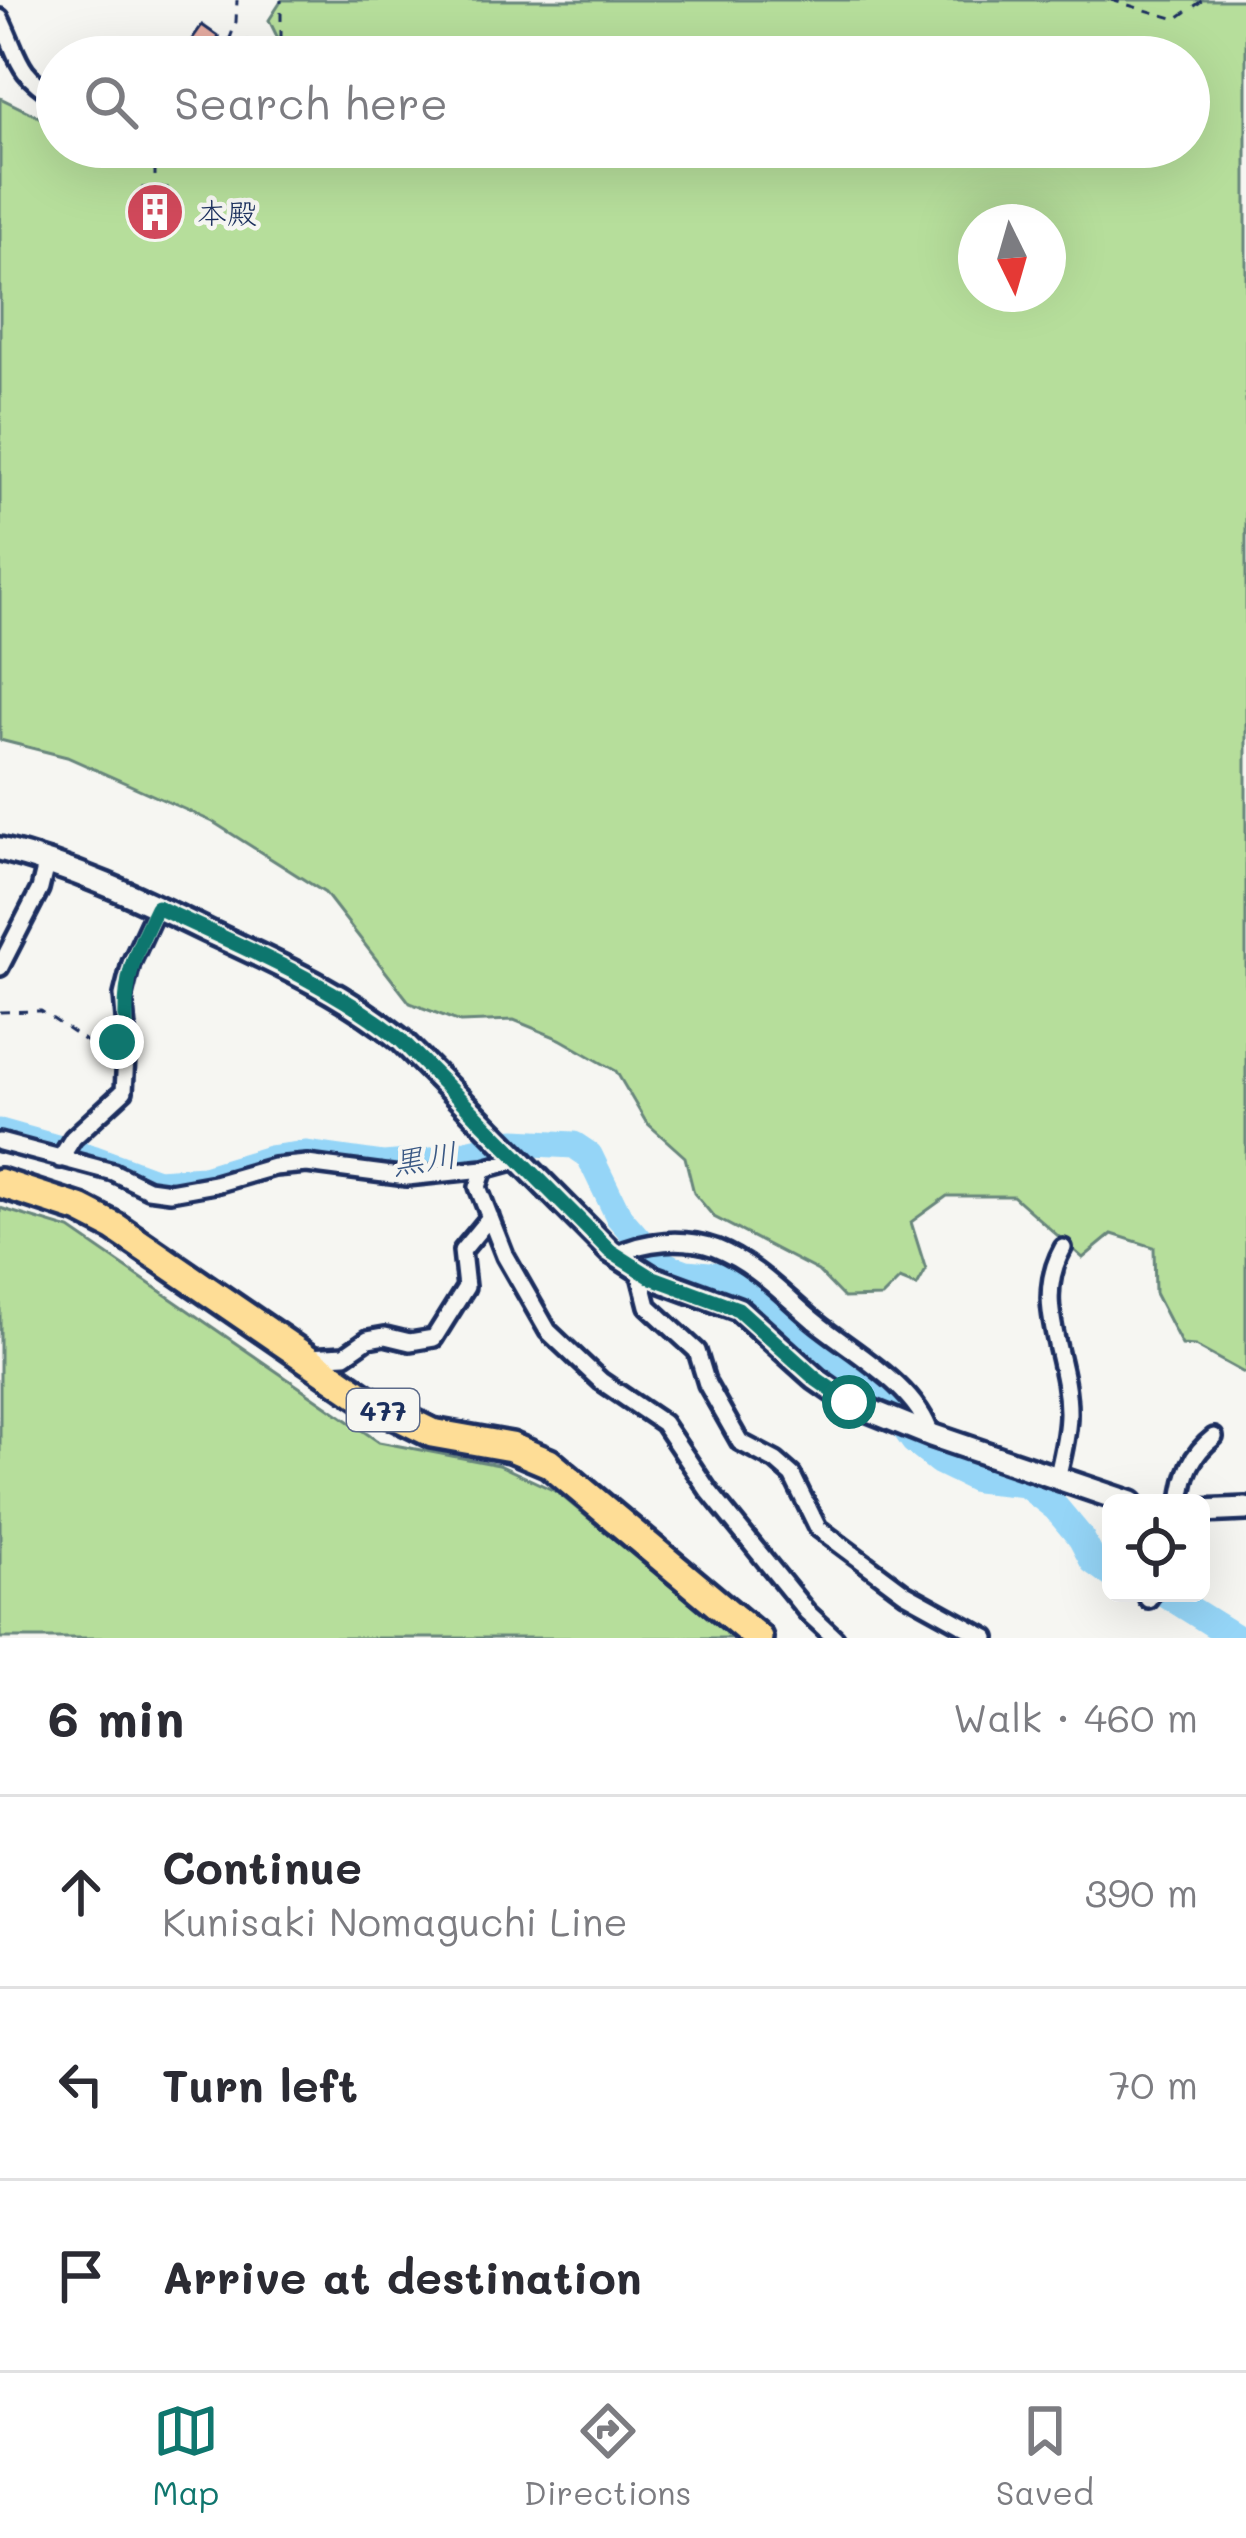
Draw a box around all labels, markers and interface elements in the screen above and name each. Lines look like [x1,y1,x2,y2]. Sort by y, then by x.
search box [36,36,1210,168]
icon: search [78,69,144,135]
text: Search here [174,73,448,131]
building icon: 本殿 [124,181,186,243]
place label: 本殿 [197,192,257,232]
north arrow [958,204,1066,312]
route end [90,1015,144,1069]
water label: 黒川 [388,1131,460,1183]
route start [822,1375,876,1429]
road number: 477 [347,1389,419,1431]
map controls [1102,1494,1210,1602]
button: locate [1102,1494,1210,1602]
text: 6 min [48,1683,184,1750]
text: Walk · 460 m [953,1691,1198,1742]
text: Continue [162,1837,362,1895]
icon: ahead [48,1859,114,1925]
text: 390 m [1084,1866,1198,1917]
text: Kunisaki Nomaguchi Line [162,1895,628,1946]
icon: left [48,2051,114,2117]
text: Turn left [162,2055,358,2113]
text: 70 m [1109,2058,1198,2109]
icon: arrive [48,2243,114,2309]
text: Arrive at destination [162,2247,642,2305]
tab: Map [152,2398,219,2513]
tab: Directions [524,2398,691,2513]
tab: Saved [996,2398,1094,2513]

